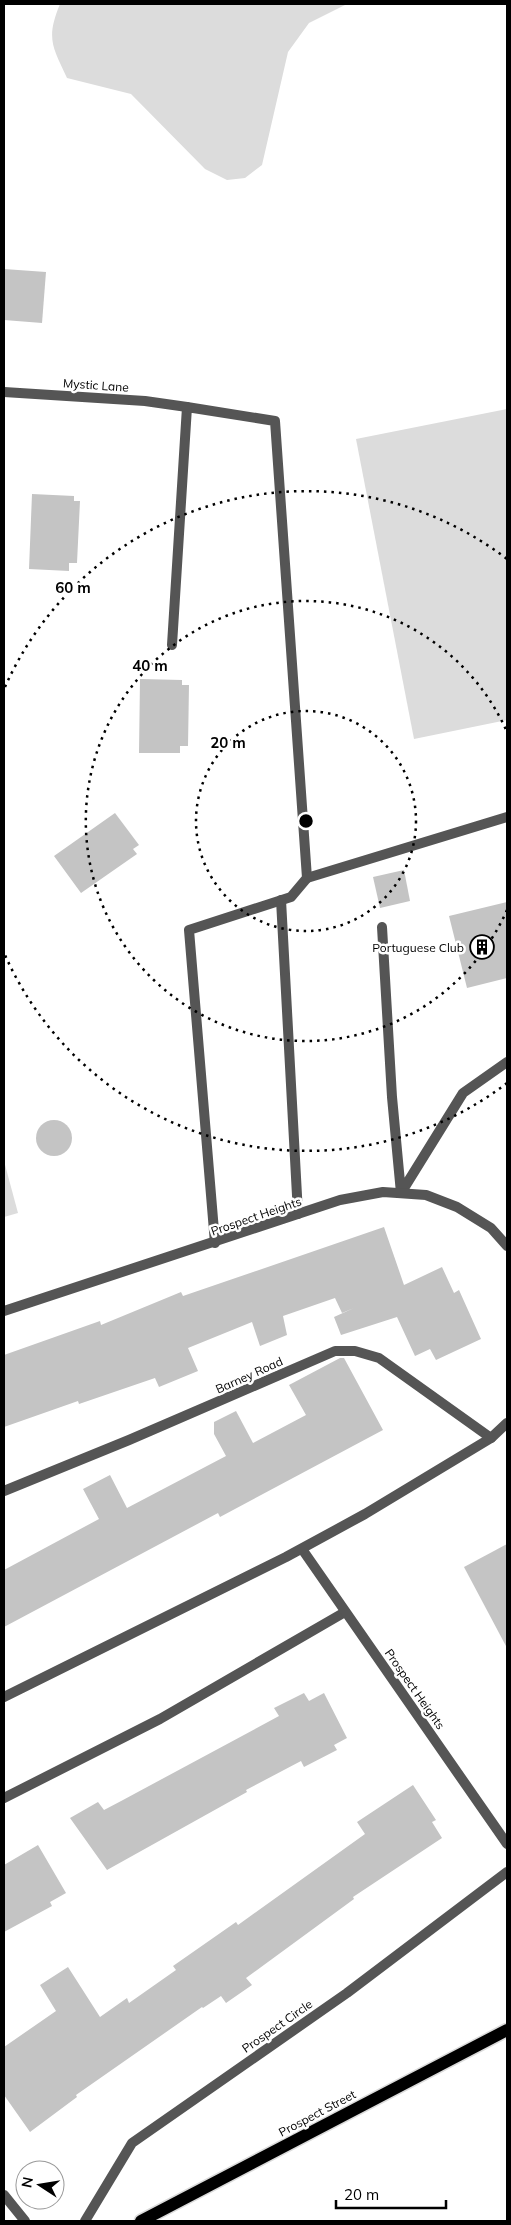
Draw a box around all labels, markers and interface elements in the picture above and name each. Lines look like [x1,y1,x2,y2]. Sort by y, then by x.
street label: Mystic Lane [63,375,129,395]
text: 60 m [55,578,91,597]
text: 40 m [132,656,168,675]
text: 20 m [210,733,246,752]
centre of rings [297,812,315,830]
building icon: Portuguese Club [469,934,495,960]
place label: Portuguese Club [372,940,464,955]
street label: Prospect Heights [209,1193,303,1239]
street label: Barney Road [213,1353,285,1397]
street label: Prospect Heights [382,1646,448,1732]
street label: Prospect Circle [239,1996,315,2056]
street label: Prospect Street [276,2086,358,2140]
north arrow [15,2160,65,2210]
text: N [17,2175,37,2189]
scale bar [336,2178,446,2210]
text: 20 m [344,2185,379,2204]

